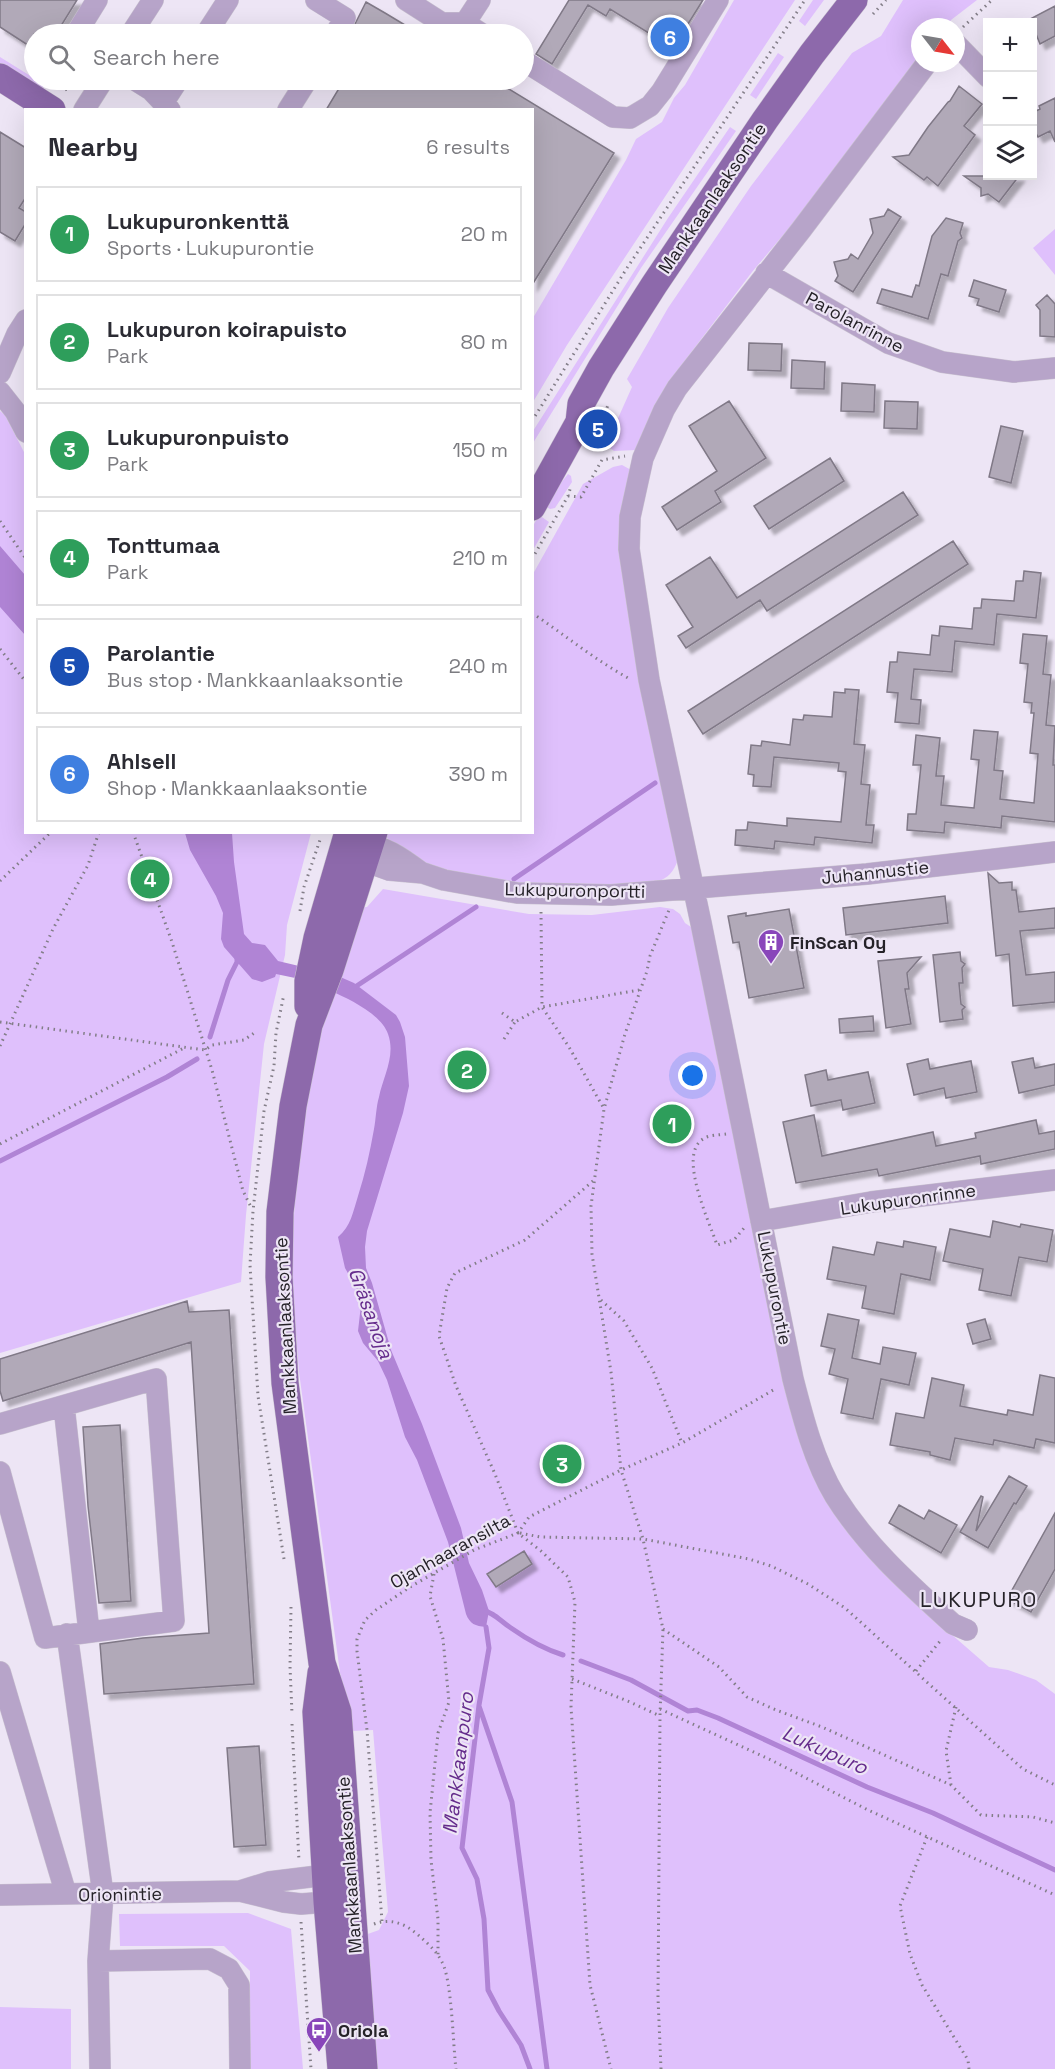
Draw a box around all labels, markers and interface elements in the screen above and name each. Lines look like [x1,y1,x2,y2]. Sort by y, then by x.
pin: 6 [650,15,690,60]
north arrow [911,18,965,72]
map controls [983,18,1037,180]
button: + [983,18,1037,72]
search box [24,24,534,90]
icon: search [45,41,78,74]
text: Search here [93,43,220,71]
button: − [983,72,1037,126]
street label: Mankkaanlaaksontie [653,118,771,278]
button: layers [983,126,1037,180]
text: Nearby [48,130,138,164]
text: 6 results [426,134,510,160]
text: Lukupuronkenttä [107,207,289,235]
text: 1 [65,221,74,247]
text: 20 m [461,221,508,247]
text: Sports · Lukupurontie [107,235,314,261]
street label: Parolanrinne [802,286,908,358]
text: Lukupuron koirapuisto [107,315,347,343]
text: 2 [64,329,75,355]
text: 80 m [460,329,508,355]
text: Park [107,343,149,369]
pin: 5 [578,406,618,452]
text: Lukupuronpuisto [107,423,289,451]
text: 3 [63,437,76,463]
text: 150 m [453,437,508,463]
text: Park [107,451,149,477]
text: Tonttumaa [107,531,220,559]
text: 4 [63,545,76,571]
text: 210 m [452,545,508,571]
text: Park [107,559,149,585]
text: Parolantie [107,639,215,667]
text: 5 [64,653,76,679]
text: 240 m [449,653,508,679]
text: Bus stop · Mankkaanlaaksontie [107,667,403,693]
text: Ahlsell [107,747,176,775]
text: 6 [63,761,76,787]
text: 390 m [449,761,508,787]
text: Shop · Mankkaanlaaksontie [107,775,368,801]
street label: Juhannustie [820,855,930,889]
pin: 4 [130,856,170,902]
street label: Lukupuronportti [504,877,646,903]
building icon: FinScan Oy [756,927,786,965]
place label: FinScan Oy [790,931,886,954]
pin: 2 [448,1048,486,1092]
your location [678,1061,707,1090]
pin: 1 [652,1102,692,1146]
street label: Lukupuronrinne [839,1178,977,1220]
street label: Lukupurontie [753,1229,797,1347]
street label: Mankkaanlaaksontie [269,1237,301,1415]
water label: Gräsanoja [343,1264,400,1362]
pin: 3 [542,1442,582,1486]
street label: Ojanhaaransilta [386,1508,514,1594]
district label: LUKUPURO [920,1586,1038,1613]
water label: Mankkaanpuro [436,1690,480,1835]
water label: Lukupuro [778,1720,872,1781]
street label: Mankkaanlaaksontie [331,1776,367,1954]
street label: Orionintie [78,1882,162,1906]
bus stop icon: Oriola [304,2015,334,2053]
place label: Oriola [338,2019,389,2042]

